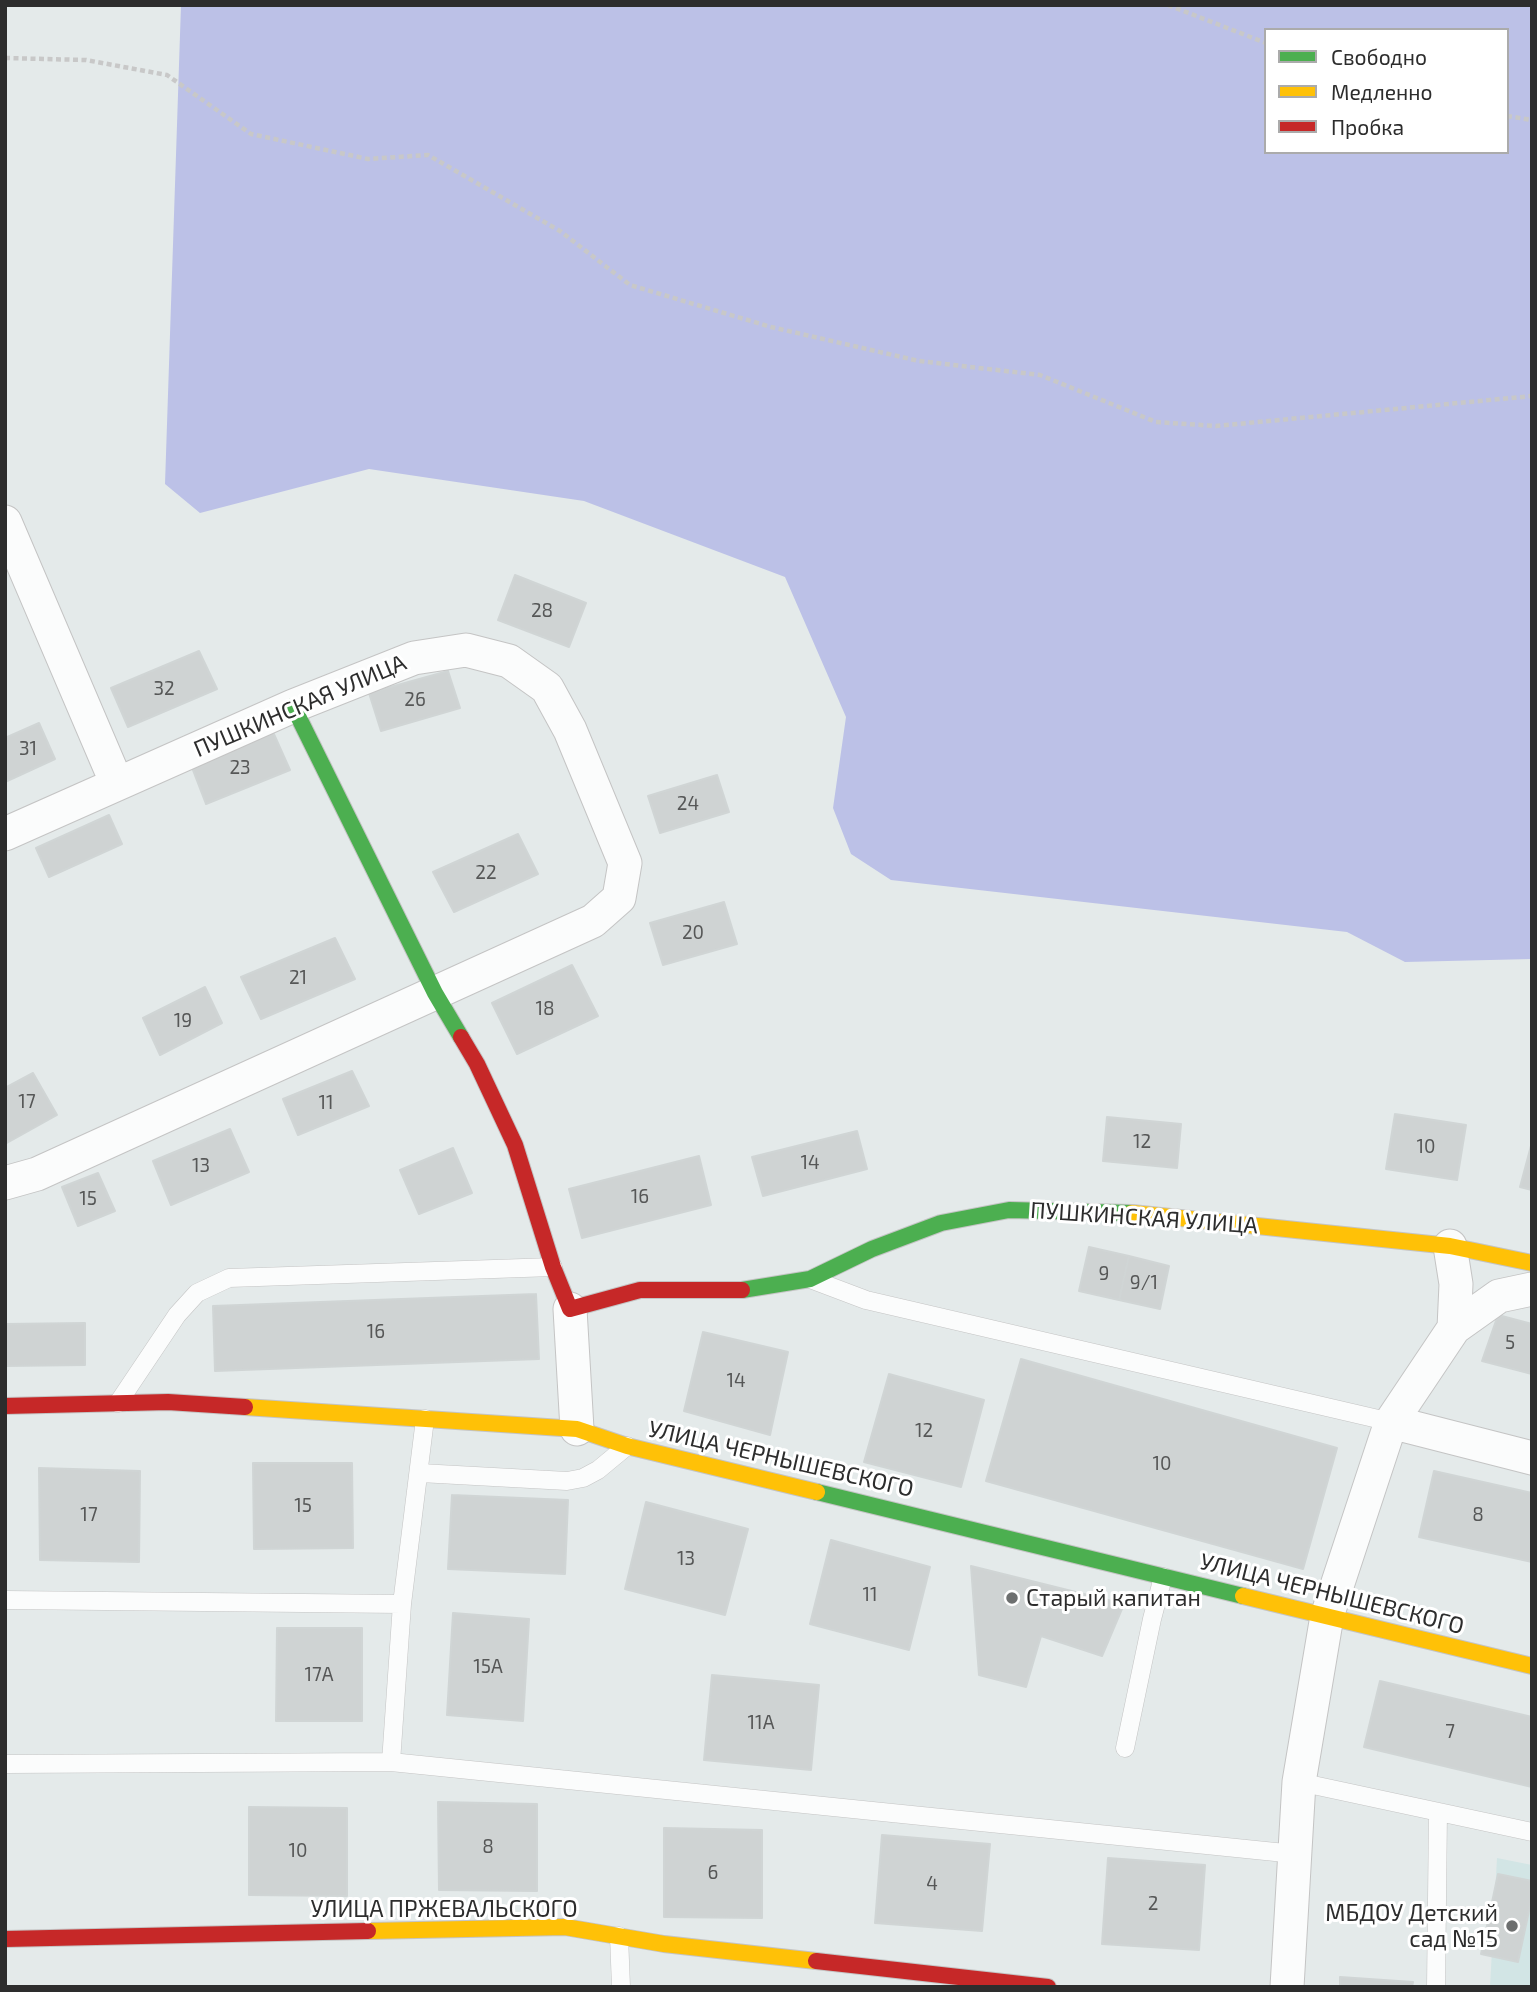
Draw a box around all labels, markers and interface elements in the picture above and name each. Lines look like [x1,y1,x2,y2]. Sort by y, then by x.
legend [1264,28,1509,154]
text: Свободно [1331,44,1427,69]
text: Медленно [1331,79,1433,104]
text: Пробка [1331,114,1404,139]
house number: 28 [531,600,553,622]
street label: ПУШКИНСКАЯ УЛИЦА [190,649,410,763]
house number: 32 [153,678,175,700]
house number: 26 [404,689,426,711]
house number: 31 [19,738,37,760]
house number: 23 [229,757,251,779]
house number: 24 [677,793,699,815]
house number: 22 [475,862,497,884]
house number: 20 [682,922,704,944]
house number: 21 [289,967,307,989]
house number: 18 [535,998,555,1020]
house number: 19 [174,1010,192,1032]
house number: 17 [18,1091,36,1113]
house number: 11 [318,1092,334,1114]
house number: 12 [1133,1131,1151,1153]
house number: 10 [1416,1136,1436,1158]
house number: 14 [800,1152,820,1174]
house number: 13 [192,1155,210,1177]
house number: 16 [631,1186,649,1208]
house number: 15 [79,1188,97,1210]
street label: ПУШКИНСКАЯ УЛИЦА [1029,1196,1259,1240]
house number: 9 [1099,1263,1109,1285]
house number: 9/1 [1130,1272,1158,1294]
house number: 16 [367,1321,385,1343]
house number: 5 [1505,1332,1515,1354]
house number: 14 [726,1370,746,1392]
street label: УЛИЦА ЧЕРНЫШЕВСКОГО [646,1415,916,1503]
house number: 12 [915,1420,933,1442]
house number: 10 [1152,1453,1172,1475]
house number: 15 [294,1495,312,1517]
house number: 17 [80,1504,98,1526]
house number: 8 [1472,1504,1484,1526]
house number: 13 [677,1548,695,1570]
street label: УЛИЦА ЧЕРНЫШЕВСКОГО [1197,1548,1467,1640]
house number: 11 [862,1584,878,1606]
place label: Старый капитан [1026,1584,1201,1612]
marker: Старый капитан [1004,1590,1020,1606]
house number: 15А [473,1656,503,1678]
house number: 17А [304,1664,334,1686]
house number: 11А [748,1712,774,1734]
house number: 7 [1445,1721,1455,1743]
house number: 8 [482,1836,494,1858]
house number: 10 [288,1840,308,1862]
house number: 6 [708,1862,718,1884]
house number: 4 [926,1873,938,1895]
house number: 2 [1148,1893,1158,1915]
street label: УЛИЦА ПРЖЕВАЛЬСКОГО [310,1895,578,1923]
place label: МБДОУ Детский сад №15 [1325,1899,1498,1953]
marker: МБДОУ Детский сад №15 [1504,1918,1520,1934]

